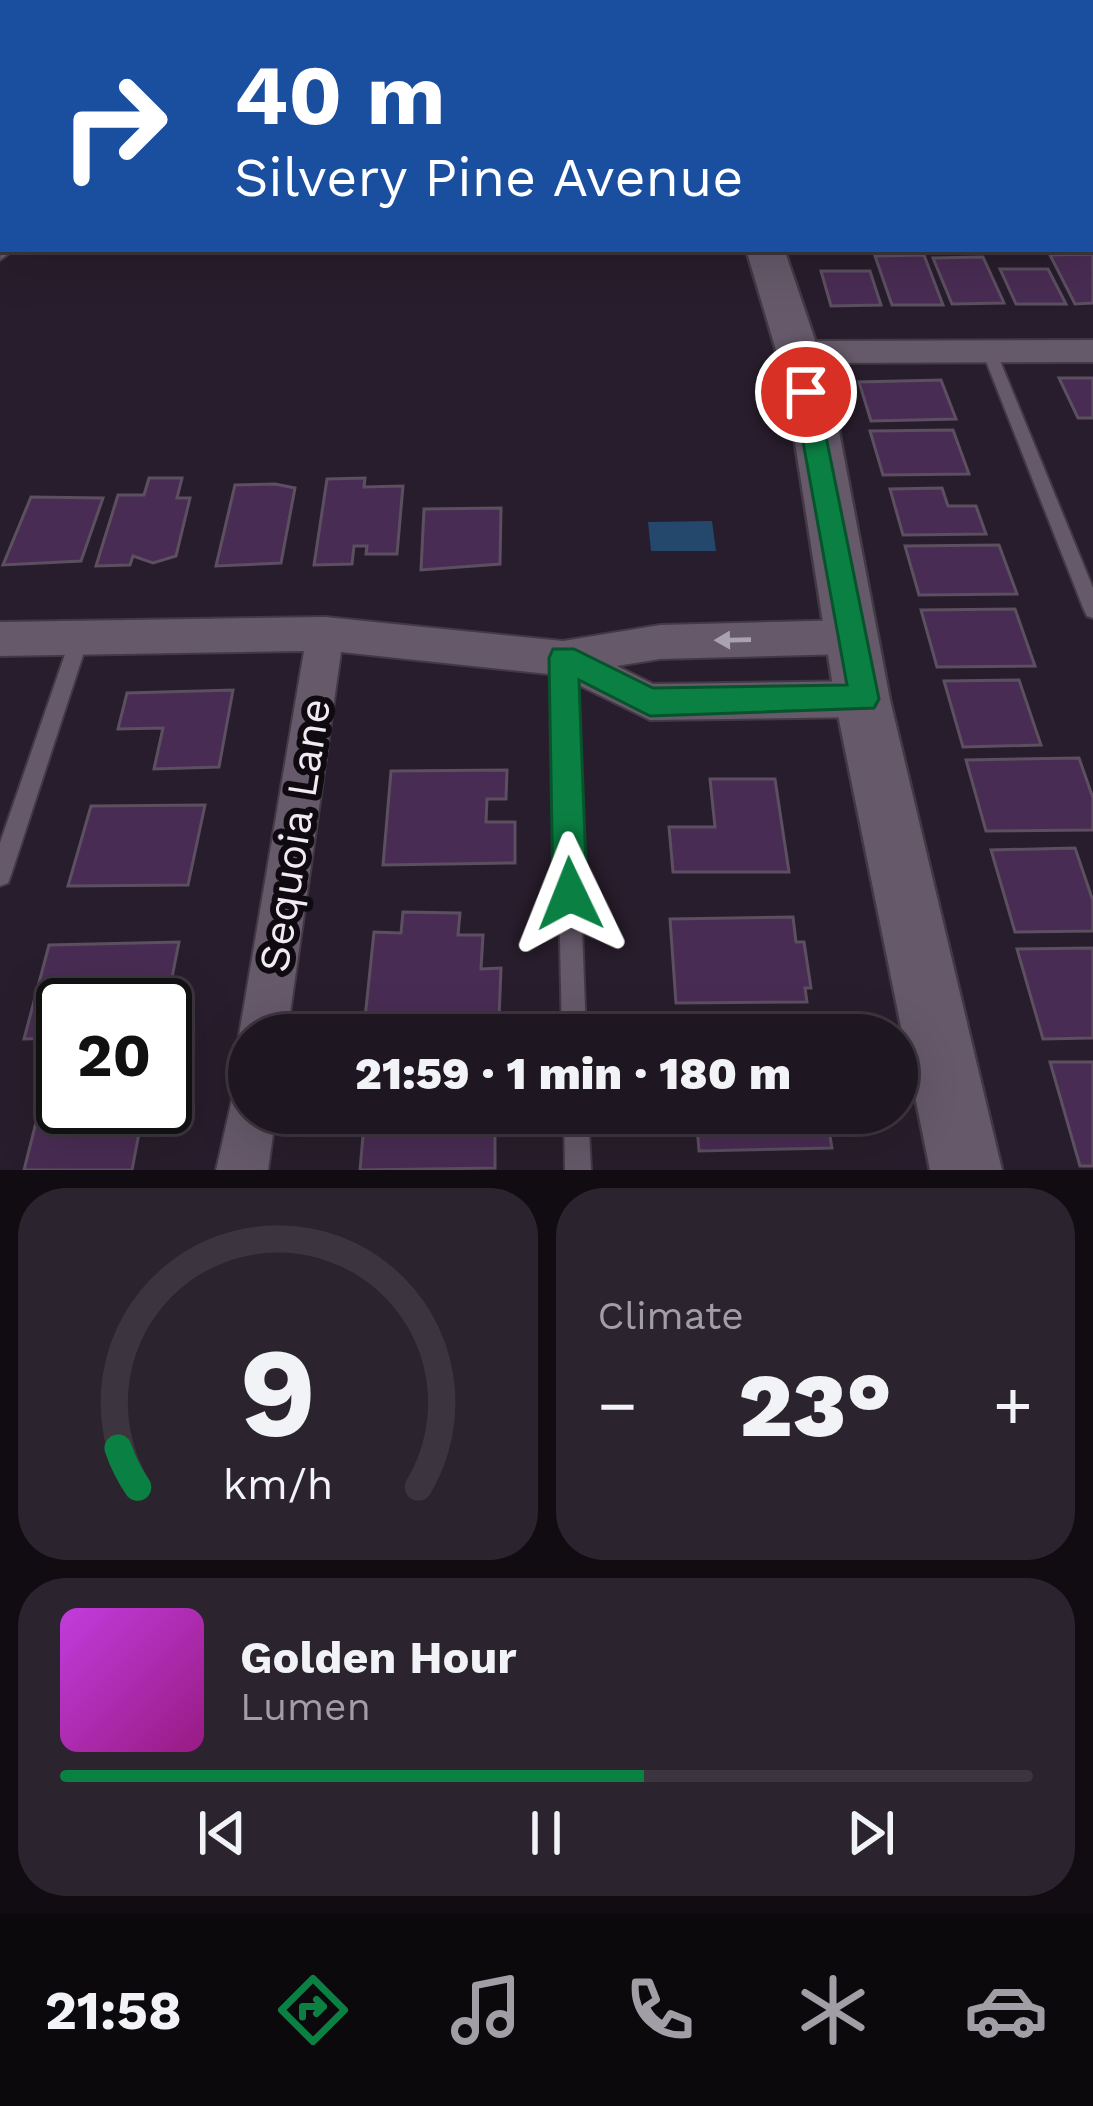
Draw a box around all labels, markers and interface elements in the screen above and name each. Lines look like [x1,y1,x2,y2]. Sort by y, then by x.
text: 40 m [234,46,445,144]
icon: right [36,48,192,204]
text: Silvery Pine Avenue [234,146,744,209]
pin [755,341,857,443]
icon: arrive [773,359,839,425]
one-way arrow [713,630,751,649]
street label: Sequoia Lane [249,695,340,975]
position arrow [507,831,633,957]
speed limit sign: 20 [36,978,192,1134]
text: 21:59 · 1 min · 180 m [355,1047,791,1100]
text: Climate [598,1293,744,1338]
text: 9 [239,1320,316,1466]
text: 23° [738,1352,892,1458]
text: − [598,1367,637,1444]
text: + [993,1367,1033,1444]
text: km/h [222,1459,333,1509]
text: Golden Hour [240,1631,517,1684]
text: Lumen [240,1684,371,1729]
icon: previous [189,1800,255,1866]
icon: pause [513,1800,579,1866]
icon: next [838,1800,904,1866]
icon: directions [271,1968,355,2052]
icon: music [444,1968,528,2052]
icon: phone [618,1968,702,2052]
icon: climate [791,1968,875,2052]
icon: car [964,1968,1048,2052]
text: 21:58 [45,1979,182,2042]

